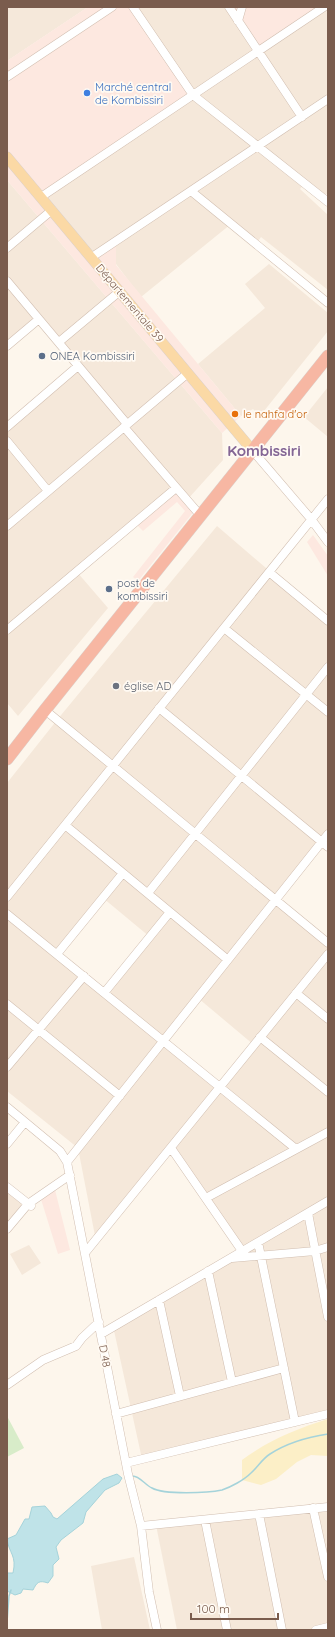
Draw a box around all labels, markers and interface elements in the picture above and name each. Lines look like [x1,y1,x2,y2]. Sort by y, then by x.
place label: Marché central de Kombissiri [95,80,171,107]
marker: Marché central de Kombissiri [82,88,92,98]
street label: Départementale 39 [93,261,167,345]
place label: ONEA Kombissiri [50,349,135,363]
marker: ONEA Kombissiri [37,351,47,361]
place label: le nahfa d'or [243,407,308,421]
marker: le nahfa d'or [230,409,240,419]
district label: Kombissiri [227,441,301,460]
place label: post de kombissiri [117,576,168,603]
marker: post de kombissiri [104,584,114,594]
place label: église AD [124,679,171,693]
marker: église AD [111,681,121,691]
street label: D 48 [96,1344,114,1369]
scale bar [191,1595,278,1621]
text: 100 m [197,1601,230,1616]

